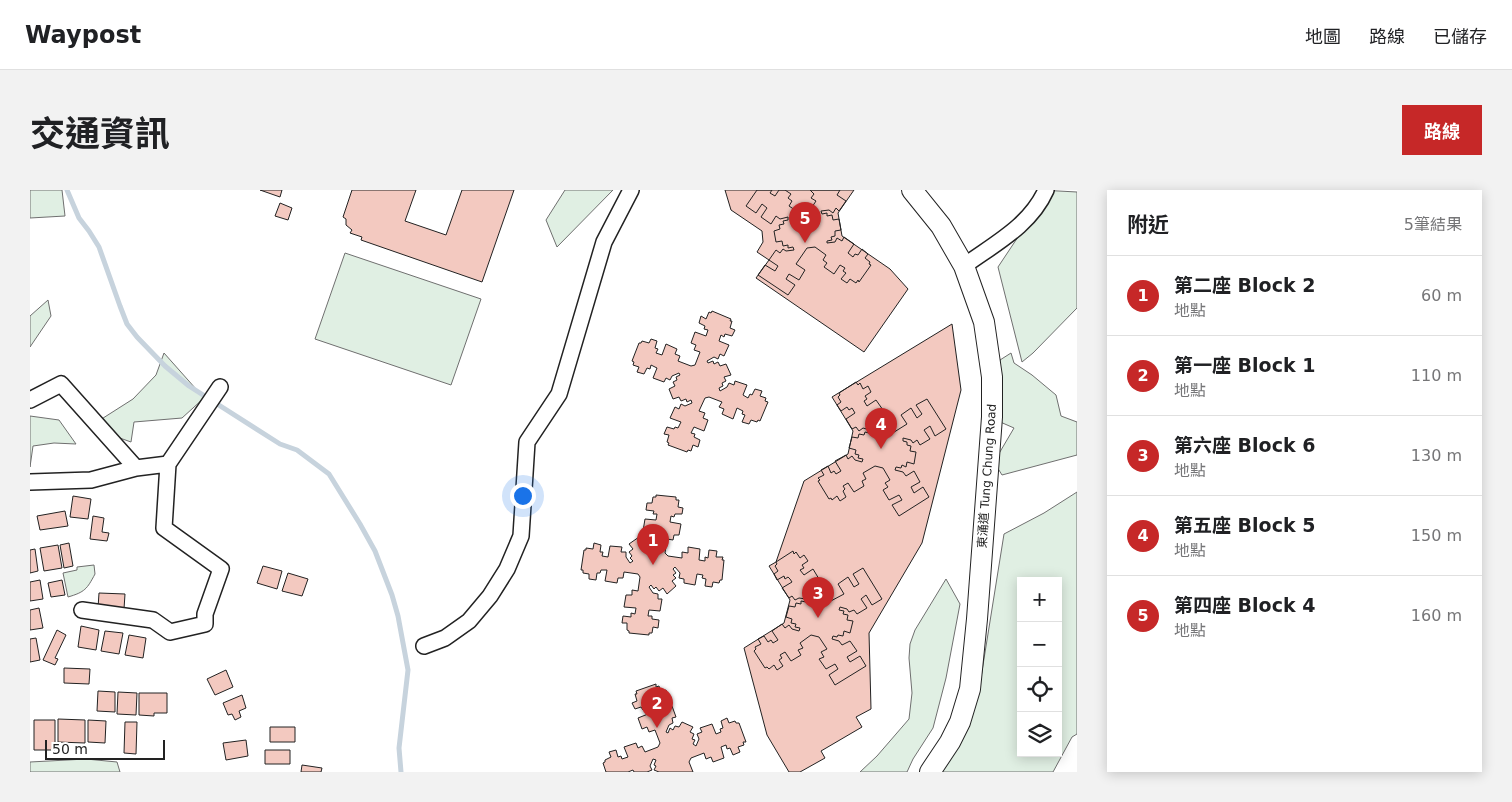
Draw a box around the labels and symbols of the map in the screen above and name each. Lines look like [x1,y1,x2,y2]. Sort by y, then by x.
pin: 5 [789,202,821,243]
street label: 東涌道 Tung Chung Road [975,403,999,549]
pin: 4 [865,408,897,449]
your location [510,483,536,509]
pin: 1 [637,524,669,565]
pin: 3 [802,577,834,618]
pin: 2 [641,687,673,728]
scale bar [45,737,165,760]

